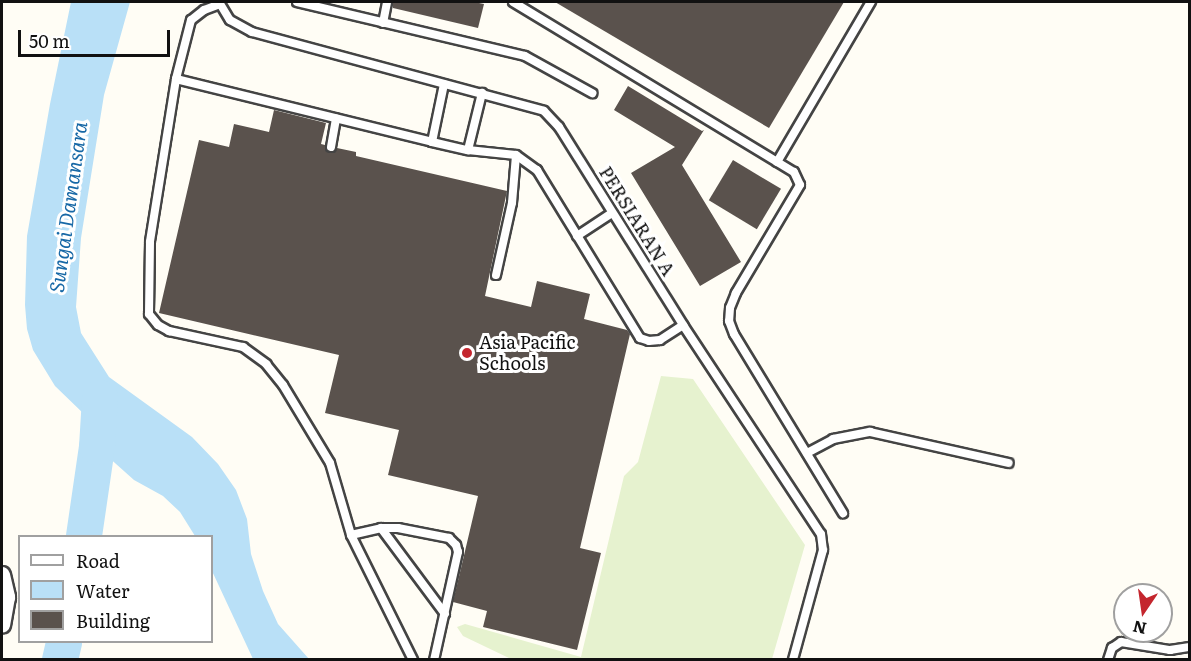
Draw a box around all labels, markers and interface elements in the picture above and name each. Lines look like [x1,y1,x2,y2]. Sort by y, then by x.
scale bar [21,18,172,56]
text: 50 m [29,27,70,54]
water label: Sungai Damansara [43,120,91,294]
street label: PERSIARAN A [595,162,679,280]
place label: Asia Pacific Schools [479,332,576,374]
marker: Asia Pacific Schools [460,346,474,360]
legend [18,535,213,643]
text: Road [76,547,120,574]
text: Water [76,577,129,604]
north arrow [1113,583,1173,643]
text: Building [76,607,150,634]
text: N [1130,615,1149,642]

